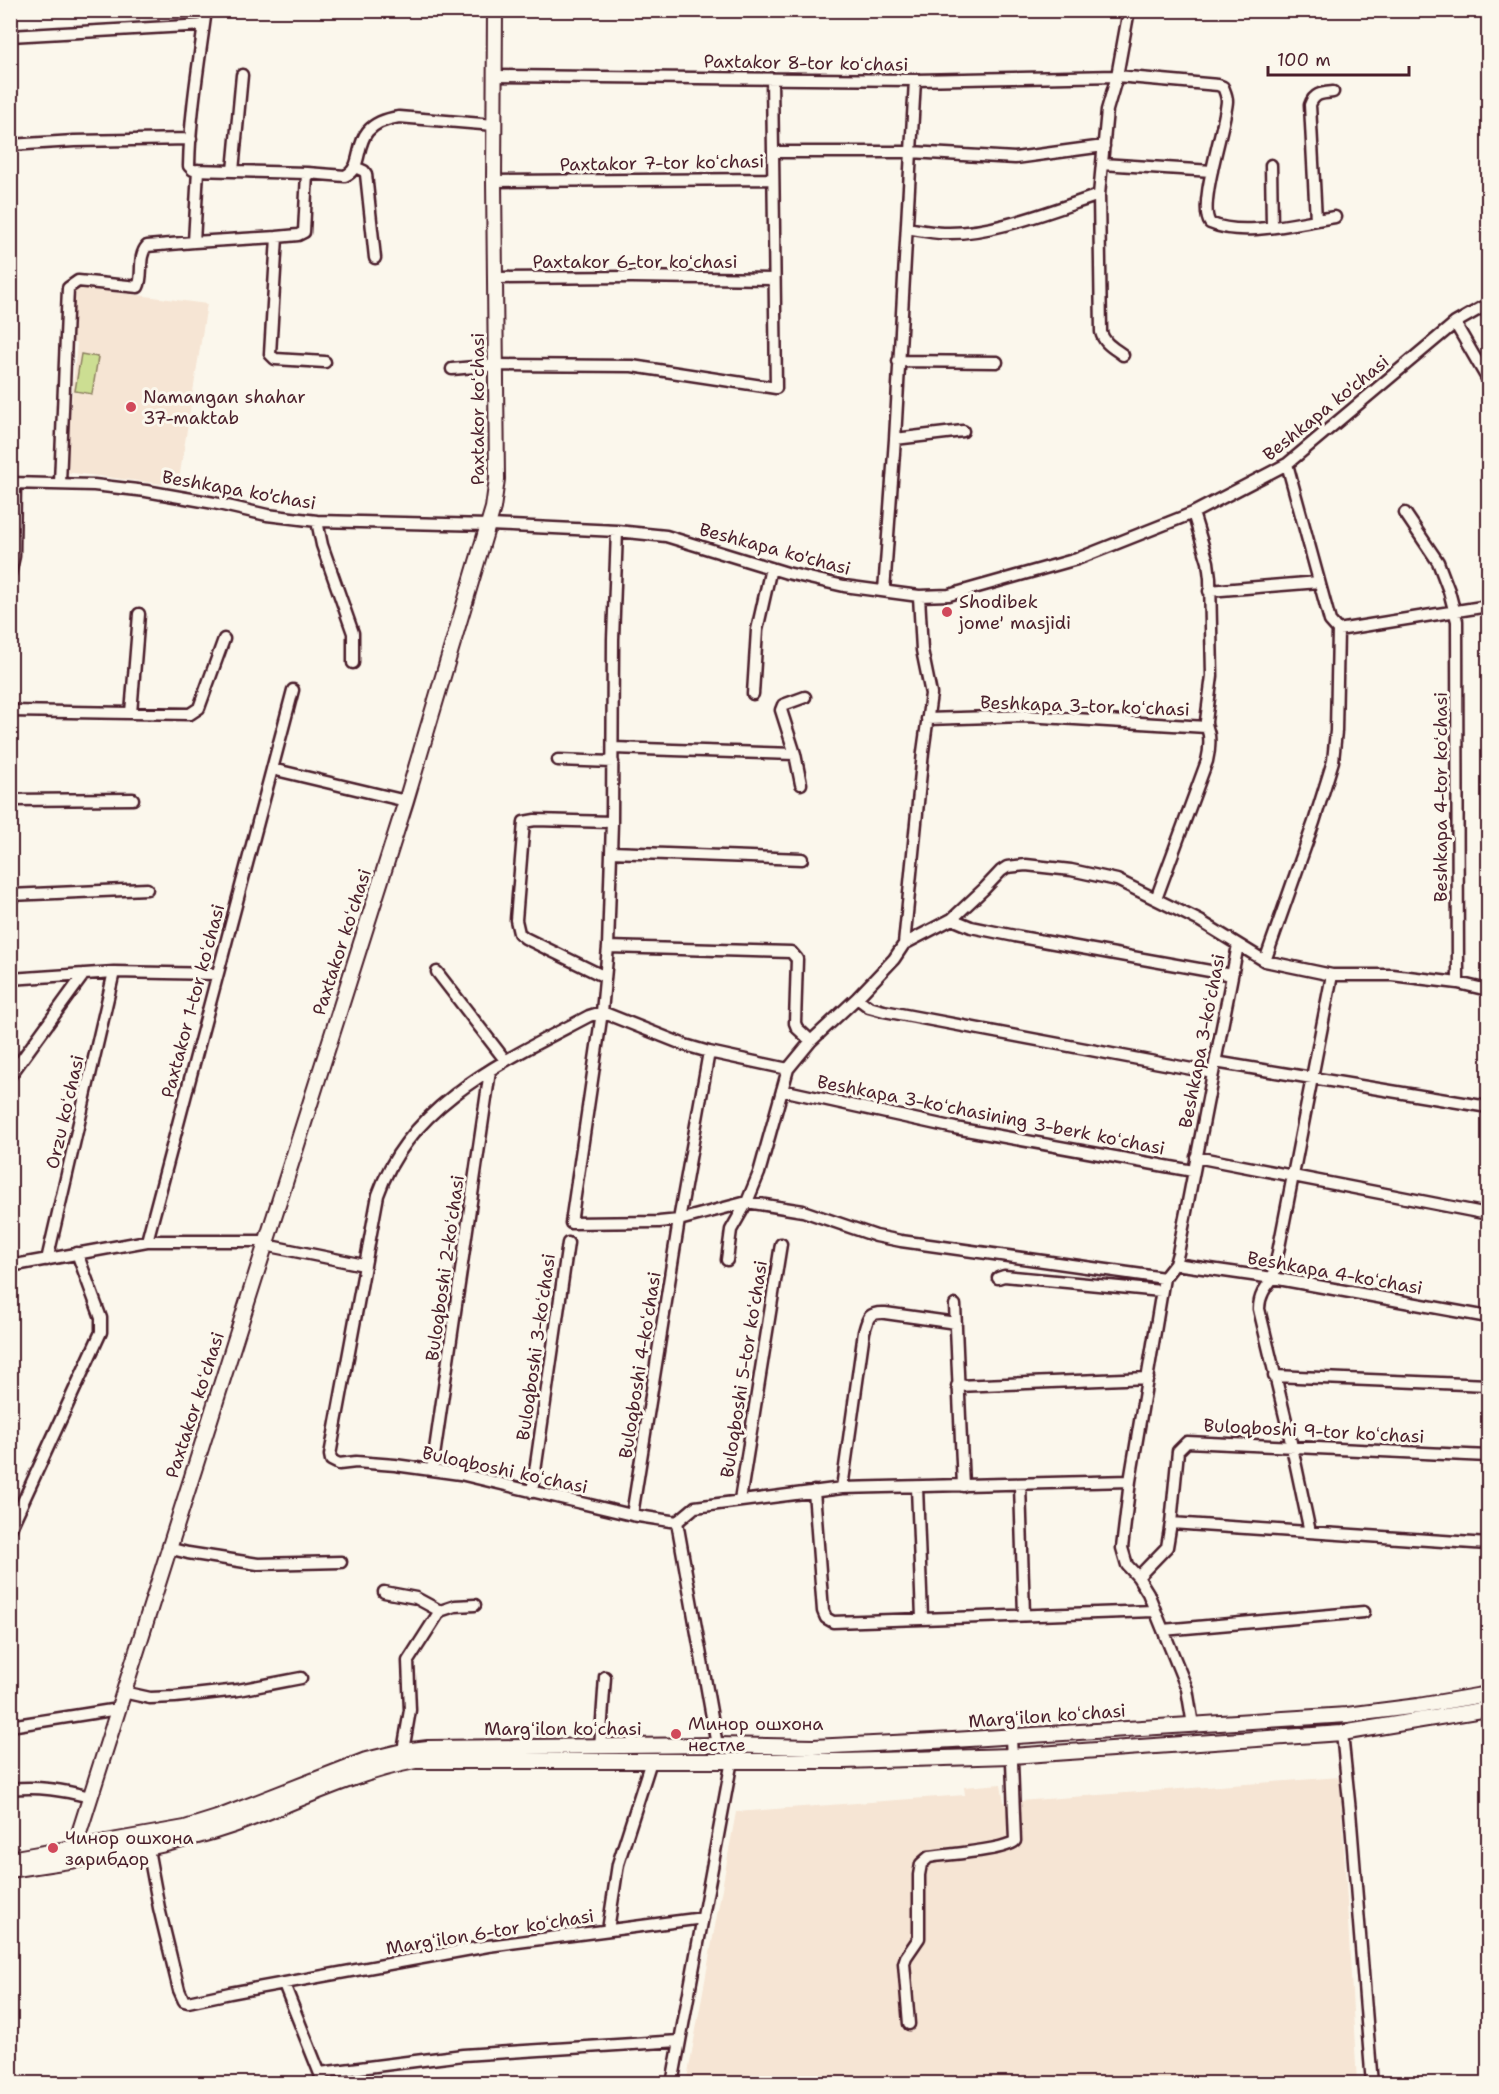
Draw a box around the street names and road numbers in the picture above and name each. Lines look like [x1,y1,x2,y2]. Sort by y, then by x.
street label: Paxtakor 8-tor koʻchasi [703,49,909,77]
street label: Paxtakor 7-tor koʻchasi [559,149,765,177]
street label: Paxtakor 6-tor koʻchasi [532,250,738,274]
street label: Paxtakor koʻchasi [466,333,490,485]
street label: Beshkapa ko'chasi [1258,350,1394,466]
street label: Beshkapa ko'chasi [160,465,318,515]
street label: Beshkapa ko'chasi [697,517,853,581]
street label: Beshkapa 3-tor koʻchasi [980,690,1190,722]
street label: Beshkapa 4-tor koʻchasi [1429,692,1453,902]
street label: Paxtakor koʻchasi [307,866,377,1018]
street label: Paxtakor 1-tor koʻchasi [156,901,230,1101]
street label: Beshkapa 3-koʻchasi [1173,952,1231,1130]
street label: Orzu koʻchasi [40,1053,90,1171]
street label: Beshkapa 3-koʻchasining 3-berk koʻchasi [815,1069,1167,1161]
street label: Buloqboshi 2-koʻchasi [420,1174,470,1362]
street label: Beshkapa 4-koʻchasi [1246,1246,1424,1300]
street label: Buloqboshi 3-koʻchasi [511,1252,561,1442]
street label: Buloqboshi 5-tor koʻchasi [715,1259,773,1479]
street label: Buloqboshi 4-koʻchasi [613,1270,667,1460]
street label: Paxtakor koʻchasi [160,1329,230,1481]
street label: Buloqboshi 9-tor koʻchasi [1203,1413,1425,1449]
street label: Buloqboshi koʻchasi [420,1441,590,1499]
street label: Margʻilon koʻchasi [967,1699,1127,1733]
street label: Margʻilon koʻchasi [484,1717,642,1741]
street label: Margʻilon 6-tor koʻchasi [384,1904,596,1960]

